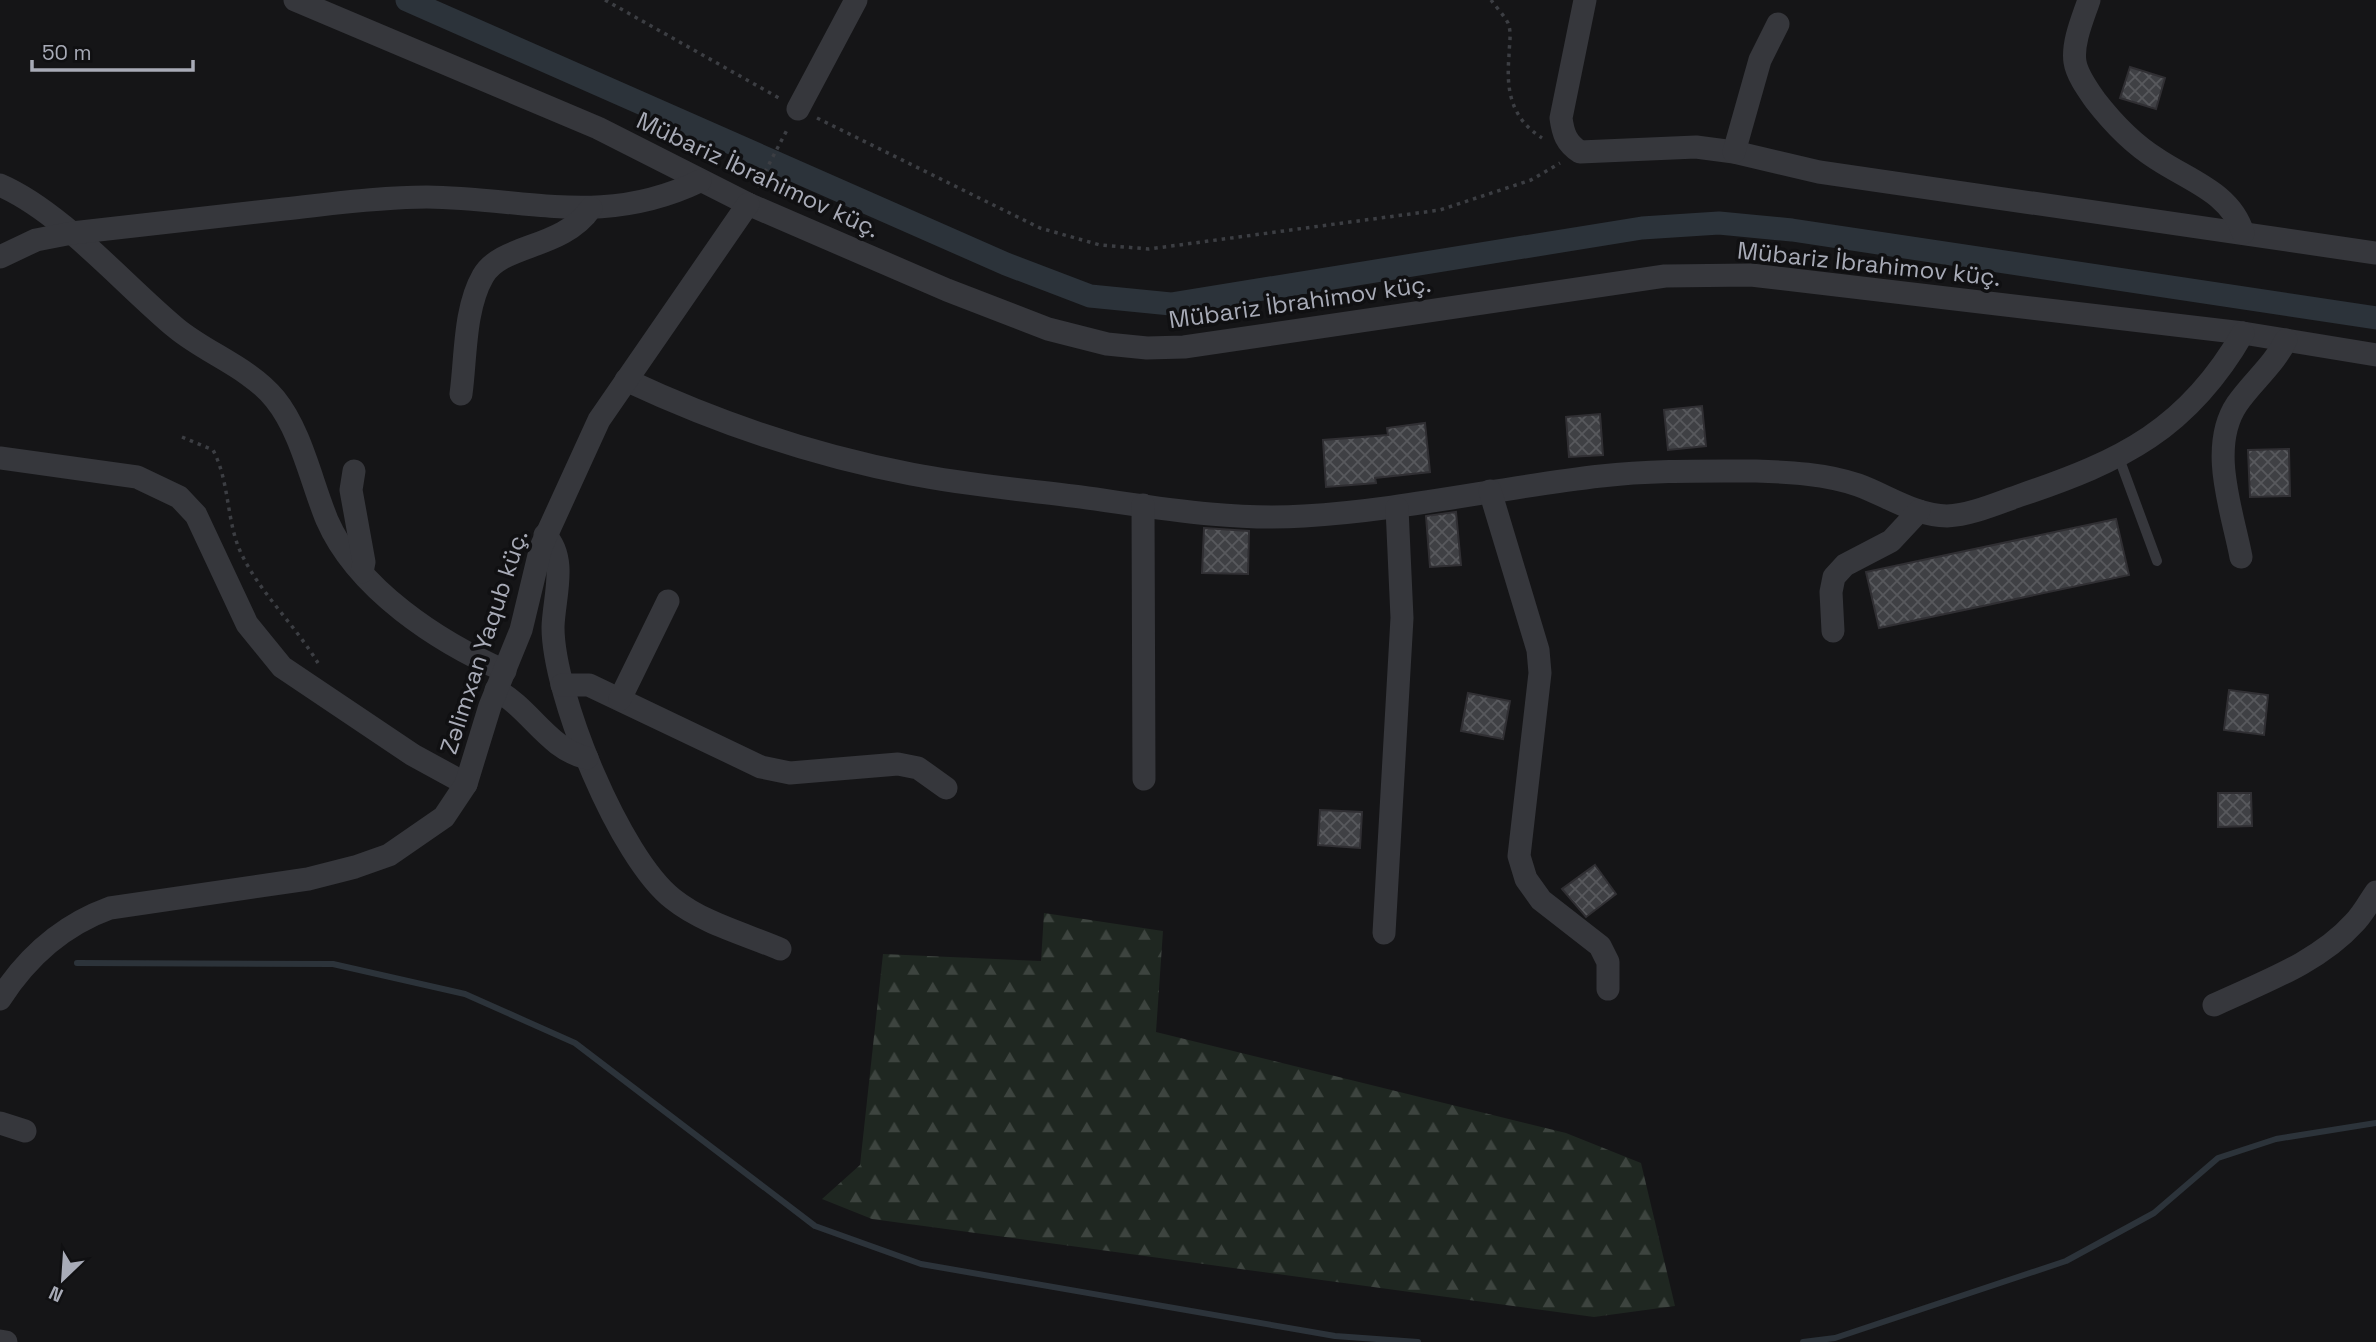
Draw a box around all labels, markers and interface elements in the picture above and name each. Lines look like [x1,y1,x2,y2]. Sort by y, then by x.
scale bar [32,28,192,72]
text: 50 m [42,39,92,66]
street label: Mübariz İbrahimov küç. [632,105,885,245]
street label: Mübariz İbrahimov küç. [1736,234,2002,293]
street label: Mübariz İbrahimov küç. [1167,268,1433,335]
street label: Zəlimxan Yaqub küç. [433,526,534,758]
north arrow [28,1244,98,1314]
text: N [45,1280,67,1308]

